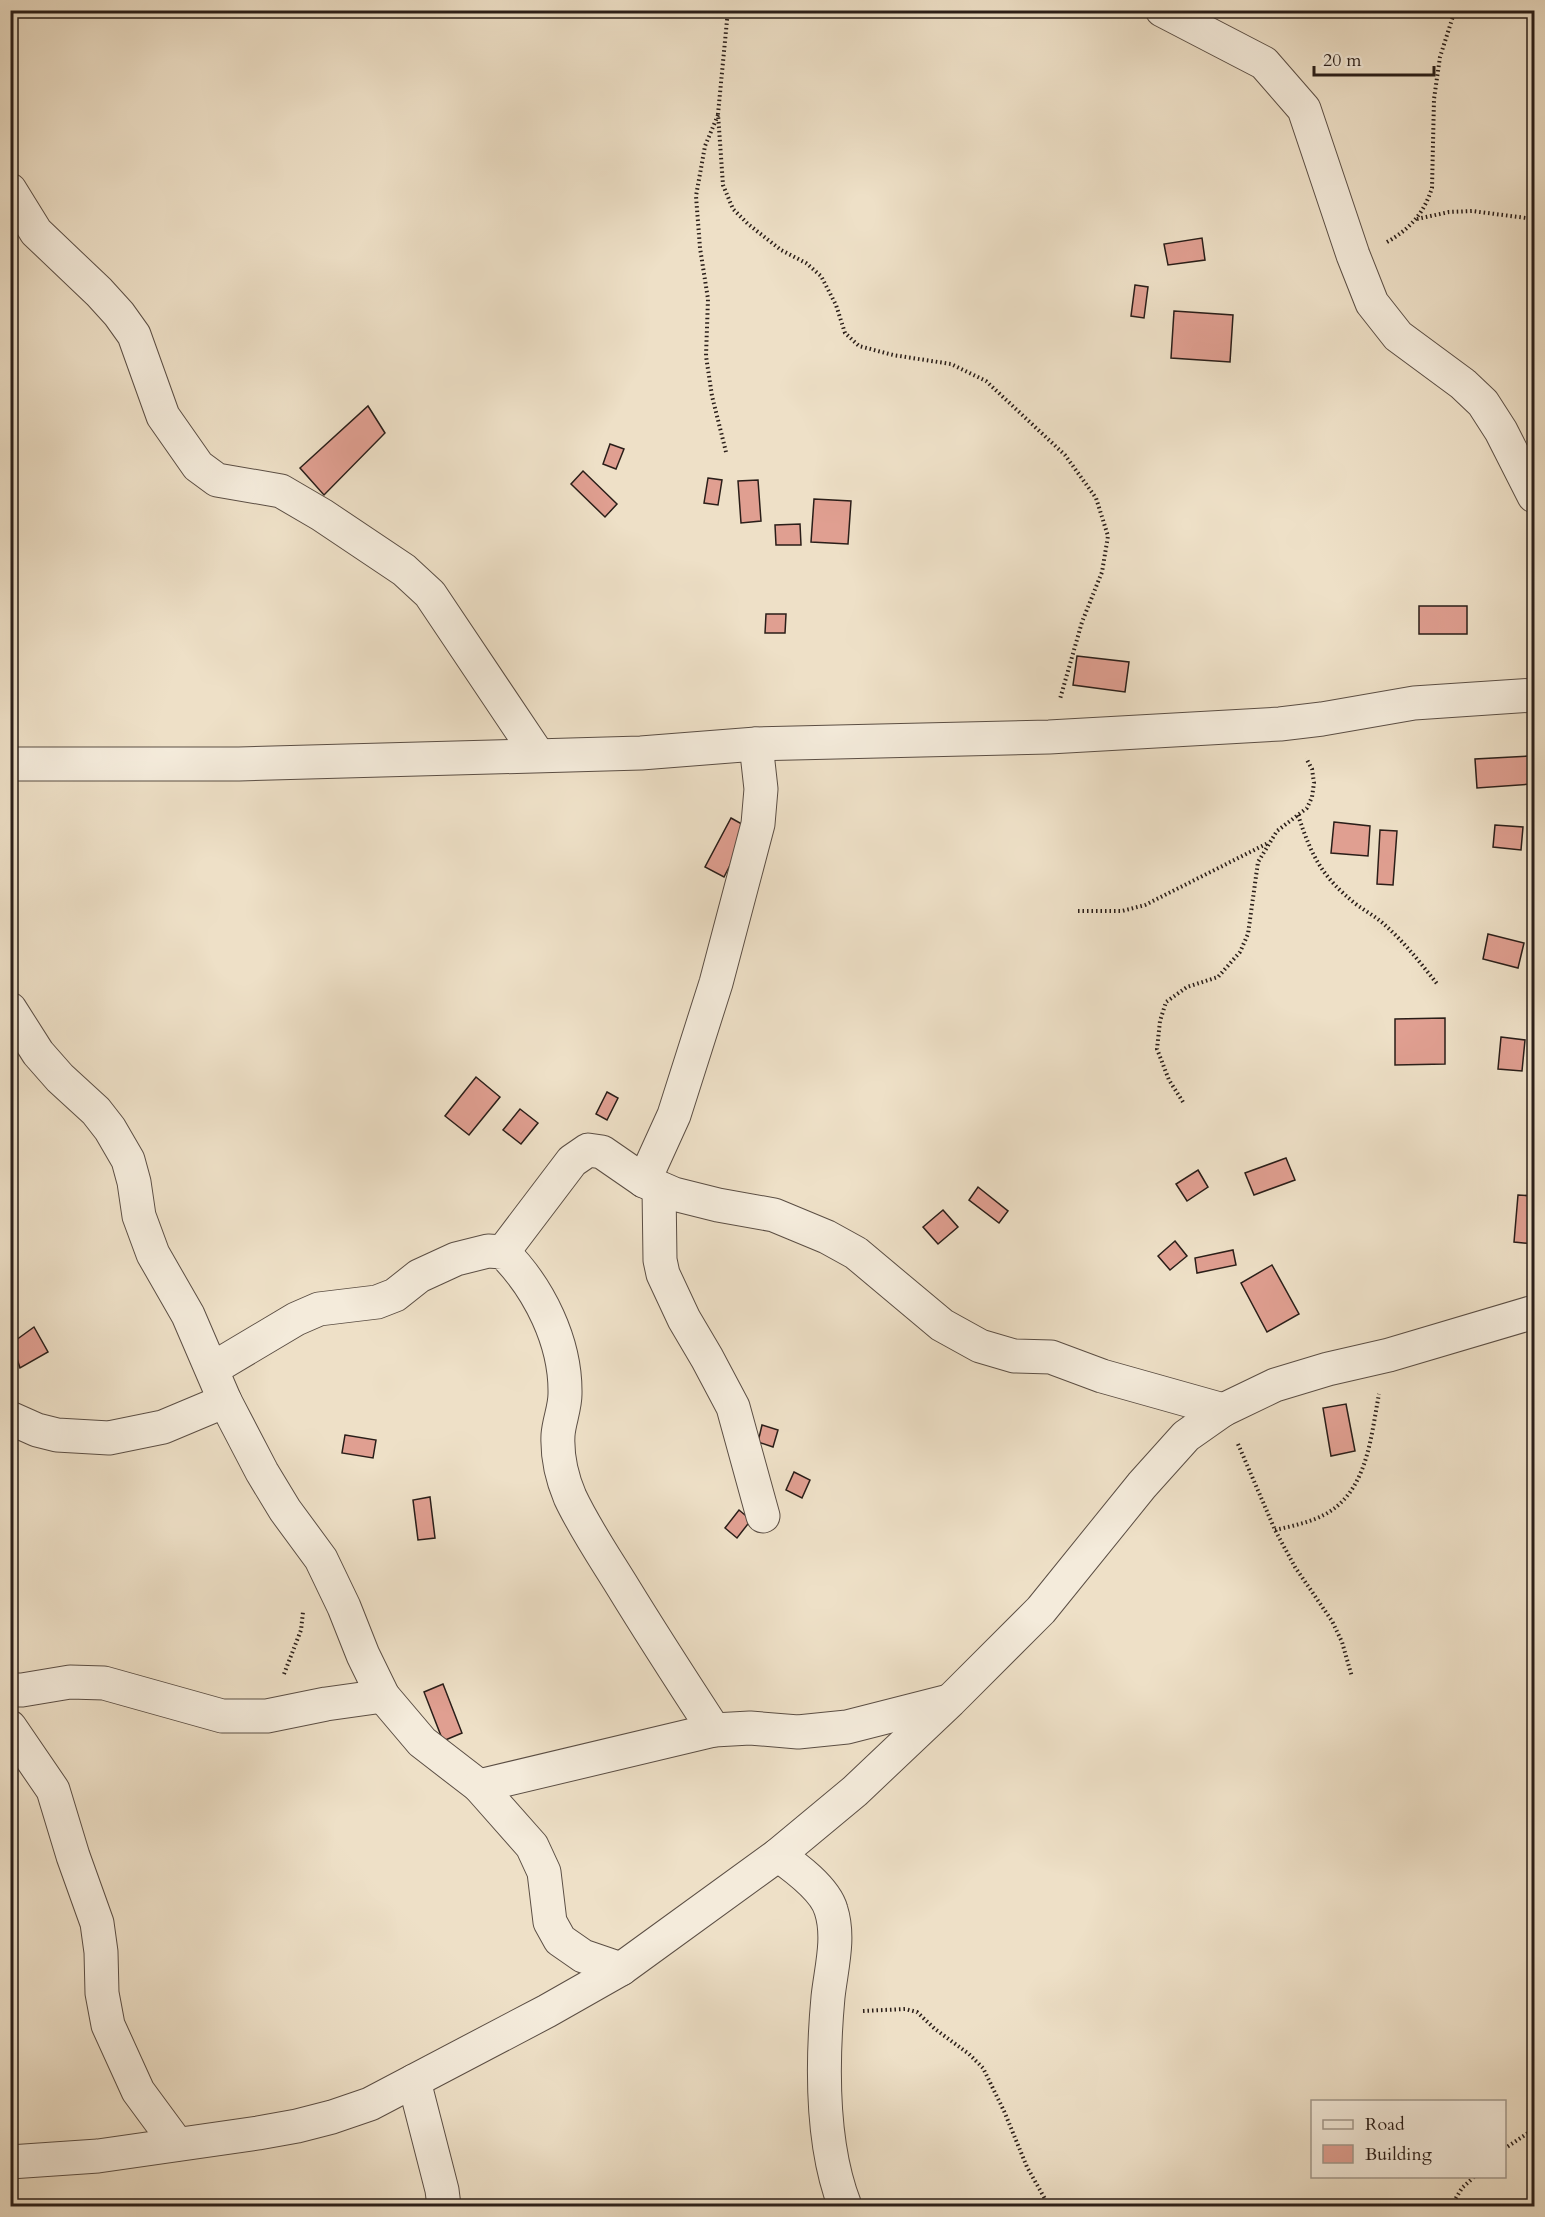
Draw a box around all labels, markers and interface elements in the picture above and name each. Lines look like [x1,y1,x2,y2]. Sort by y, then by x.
scale bar [1314,39,1434,77]
text: 20 m [1323,48,1362,73]
legend [1311,2100,1506,2178]
text: Road [1365,2112,1405,2137]
text: Building [1365,2142,1433,2167]

